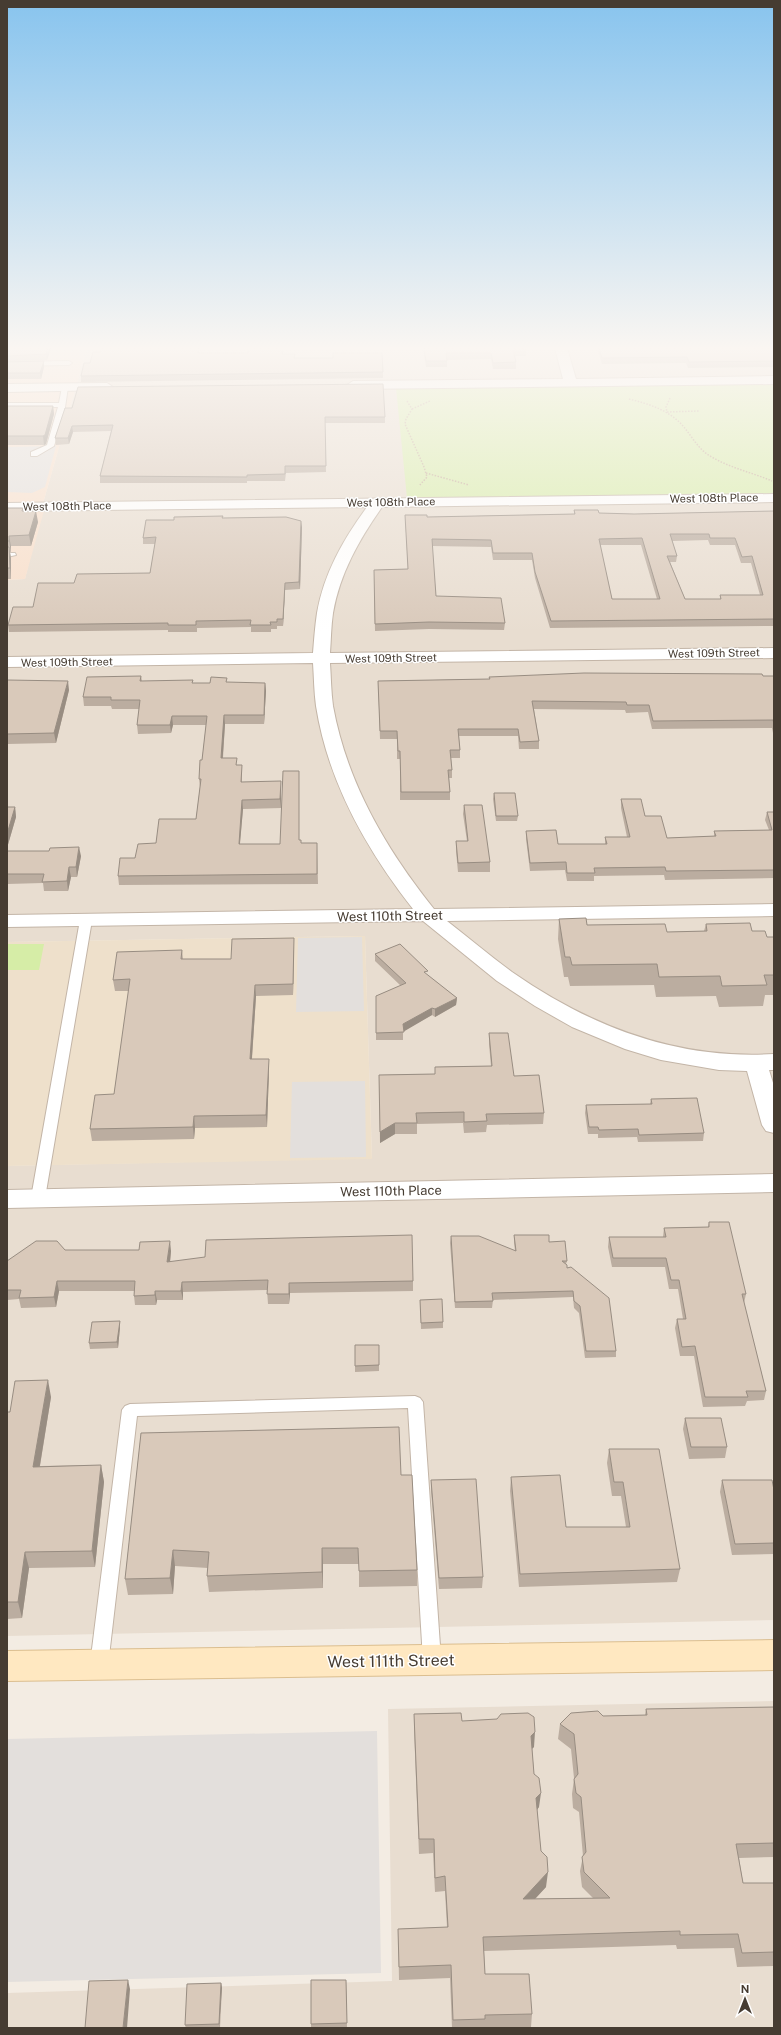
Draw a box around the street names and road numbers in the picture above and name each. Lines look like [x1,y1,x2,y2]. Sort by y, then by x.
street label: West 108th Place [670,491,758,505]
street label: West 108th Place [347,495,435,509]
street label: West 108th Place [23,499,111,513]
street label: West 109th Street [668,646,760,660]
street label: West 109th Street [345,651,437,665]
street label: West 109th Street [21,655,113,669]
street label: West 110th Street [337,908,443,924]
street label: West 110th Place [340,1183,442,1199]
street label: West 111th Street [327,1650,455,1672]

